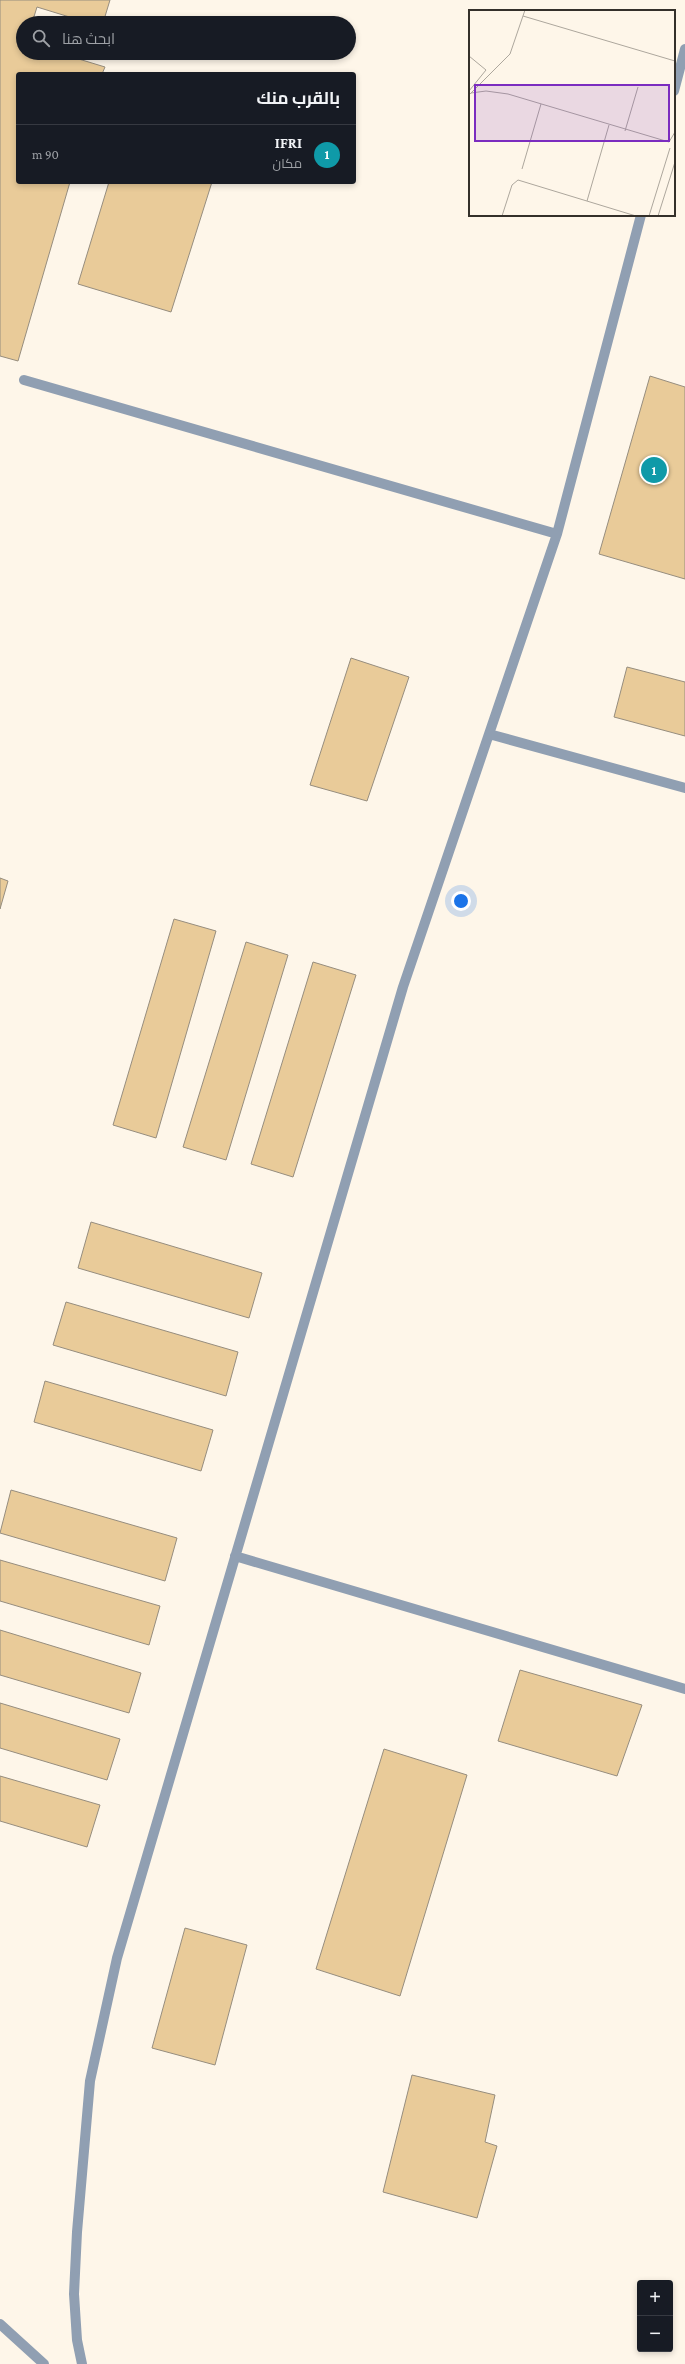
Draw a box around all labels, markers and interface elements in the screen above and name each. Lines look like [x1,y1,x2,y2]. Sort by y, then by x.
inset map [469,10,675,216]
search box [16,16,356,60]
icon: search [30,27,52,49]
text: ابحث هنا [62,31,115,47]
text: بالقرب منك [257,89,340,108]
text: IFRI [275,135,302,151]
text: 90 m [32,147,59,162]
text: 1 [325,147,329,162]
text: مكان [273,156,302,171]
pin: 1 [641,455,667,485]
your location [451,891,471,911]
map controls [637,2280,673,2352]
button: + [637,2280,673,2316]
button: − [637,2316,673,2352]

